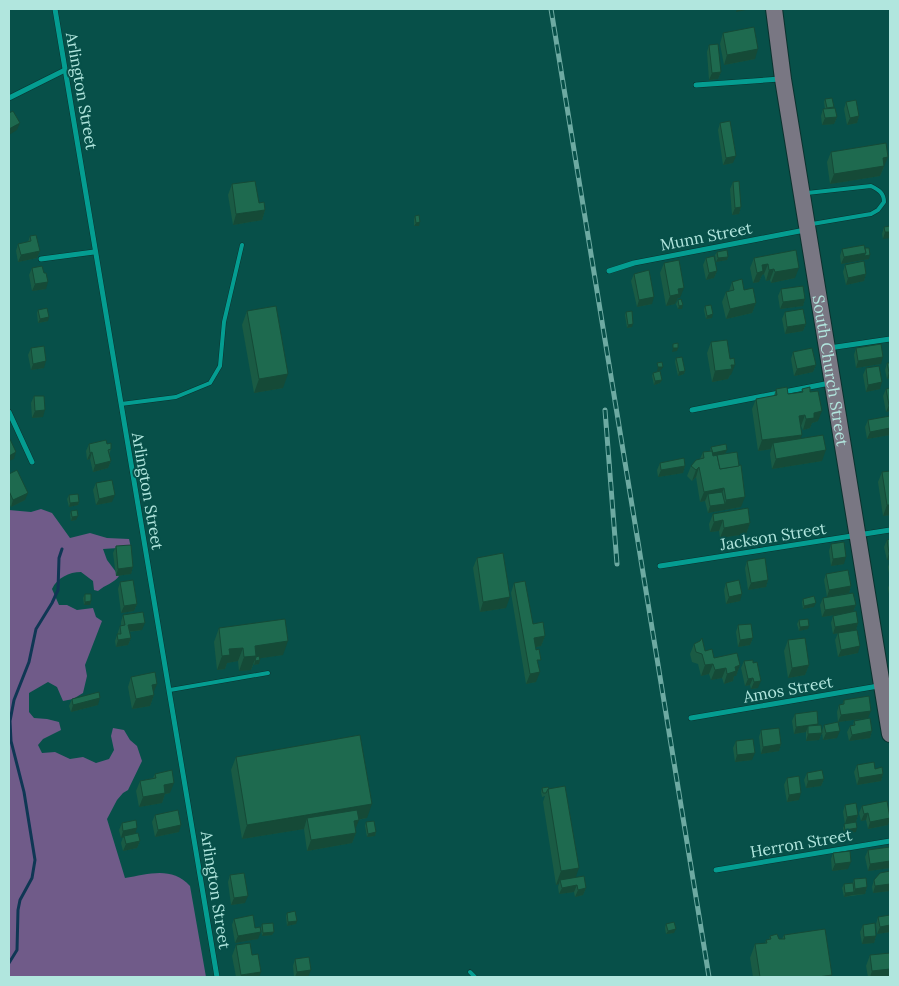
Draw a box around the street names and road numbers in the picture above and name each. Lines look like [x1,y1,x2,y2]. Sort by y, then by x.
street label: Arlington Street [62,30,102,152]
street label: Munn Street [658,217,754,255]
street label: South Church Street [808,293,853,448]
street label: Arlington Street [128,430,168,552]
street label: Jackson Street [718,518,828,554]
street label: Amos Street [741,671,835,707]
street label: Herron Street [748,824,854,862]
street label: Arlington Street [197,829,235,951]

